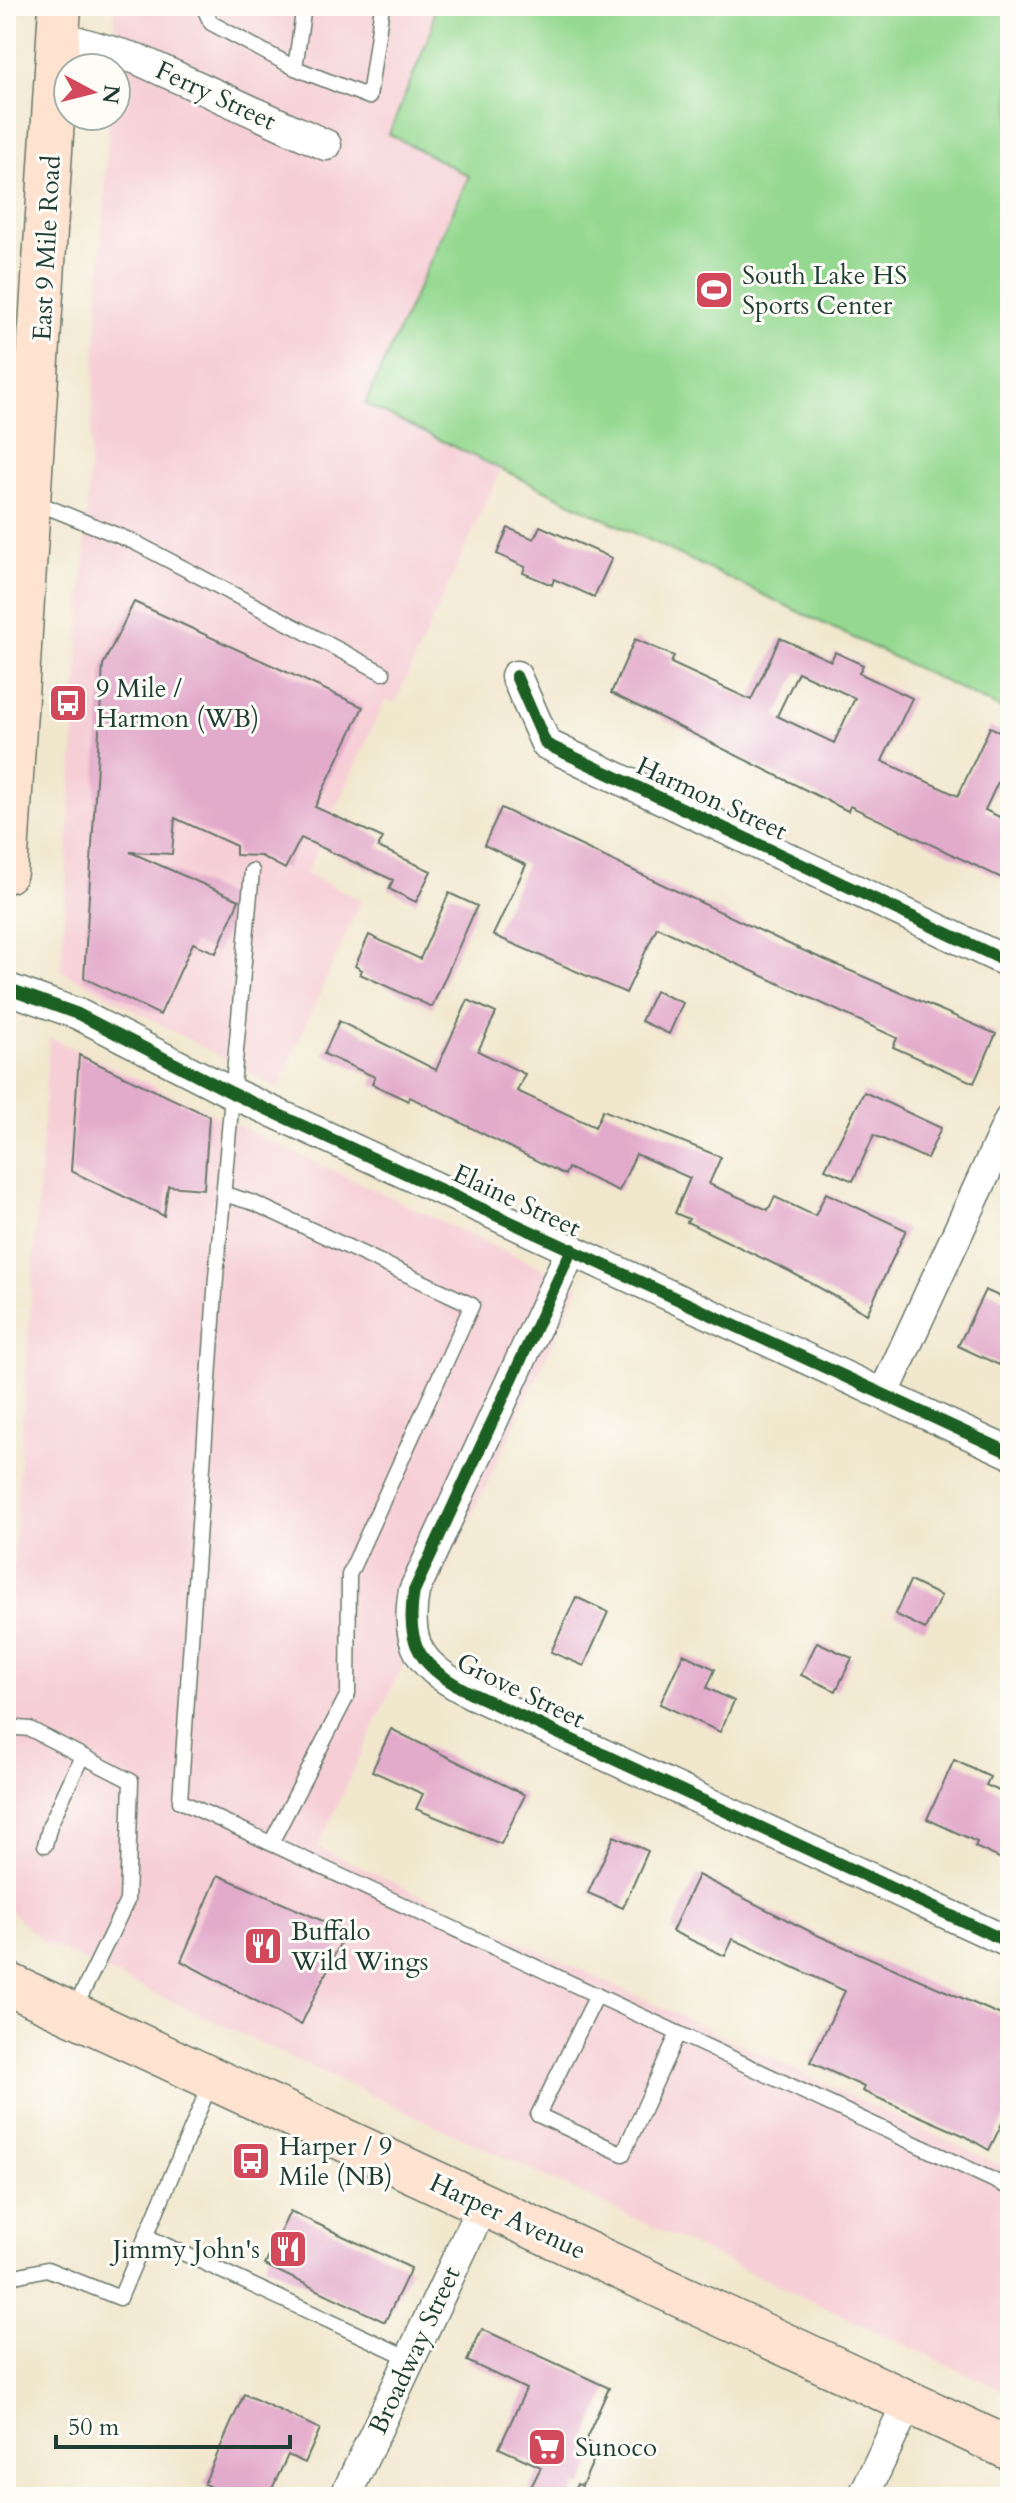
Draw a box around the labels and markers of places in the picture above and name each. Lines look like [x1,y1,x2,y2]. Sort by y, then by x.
place label: South Lake HS Sports Center [742,258,907,323]
sports icon: South Lake HS Sports Center [693,269,735,311]
place label: 9 Mile / Harmon (WB) [96,671,259,736]
bus stop icon: 9 Mile / Harmon (WB) [47,682,89,724]
place label: Buffalo Wild Wings [290,1914,429,1979]
restaurant icon: Buffalo Wild Wings [242,1925,284,1967]
place label: Harper / 9 Mile (NB) [279,2129,393,2194]
bus stop icon: Harper / 9 Mile (NB) [230,2140,272,2182]
restaurant icon: Jimmy John's [267,2228,309,2270]
place label: Jimmy John's [109,2232,260,2267]
supermarket icon: Sunoco [526,2426,568,2468]
place label: Sunoco [575,2430,657,2465]

